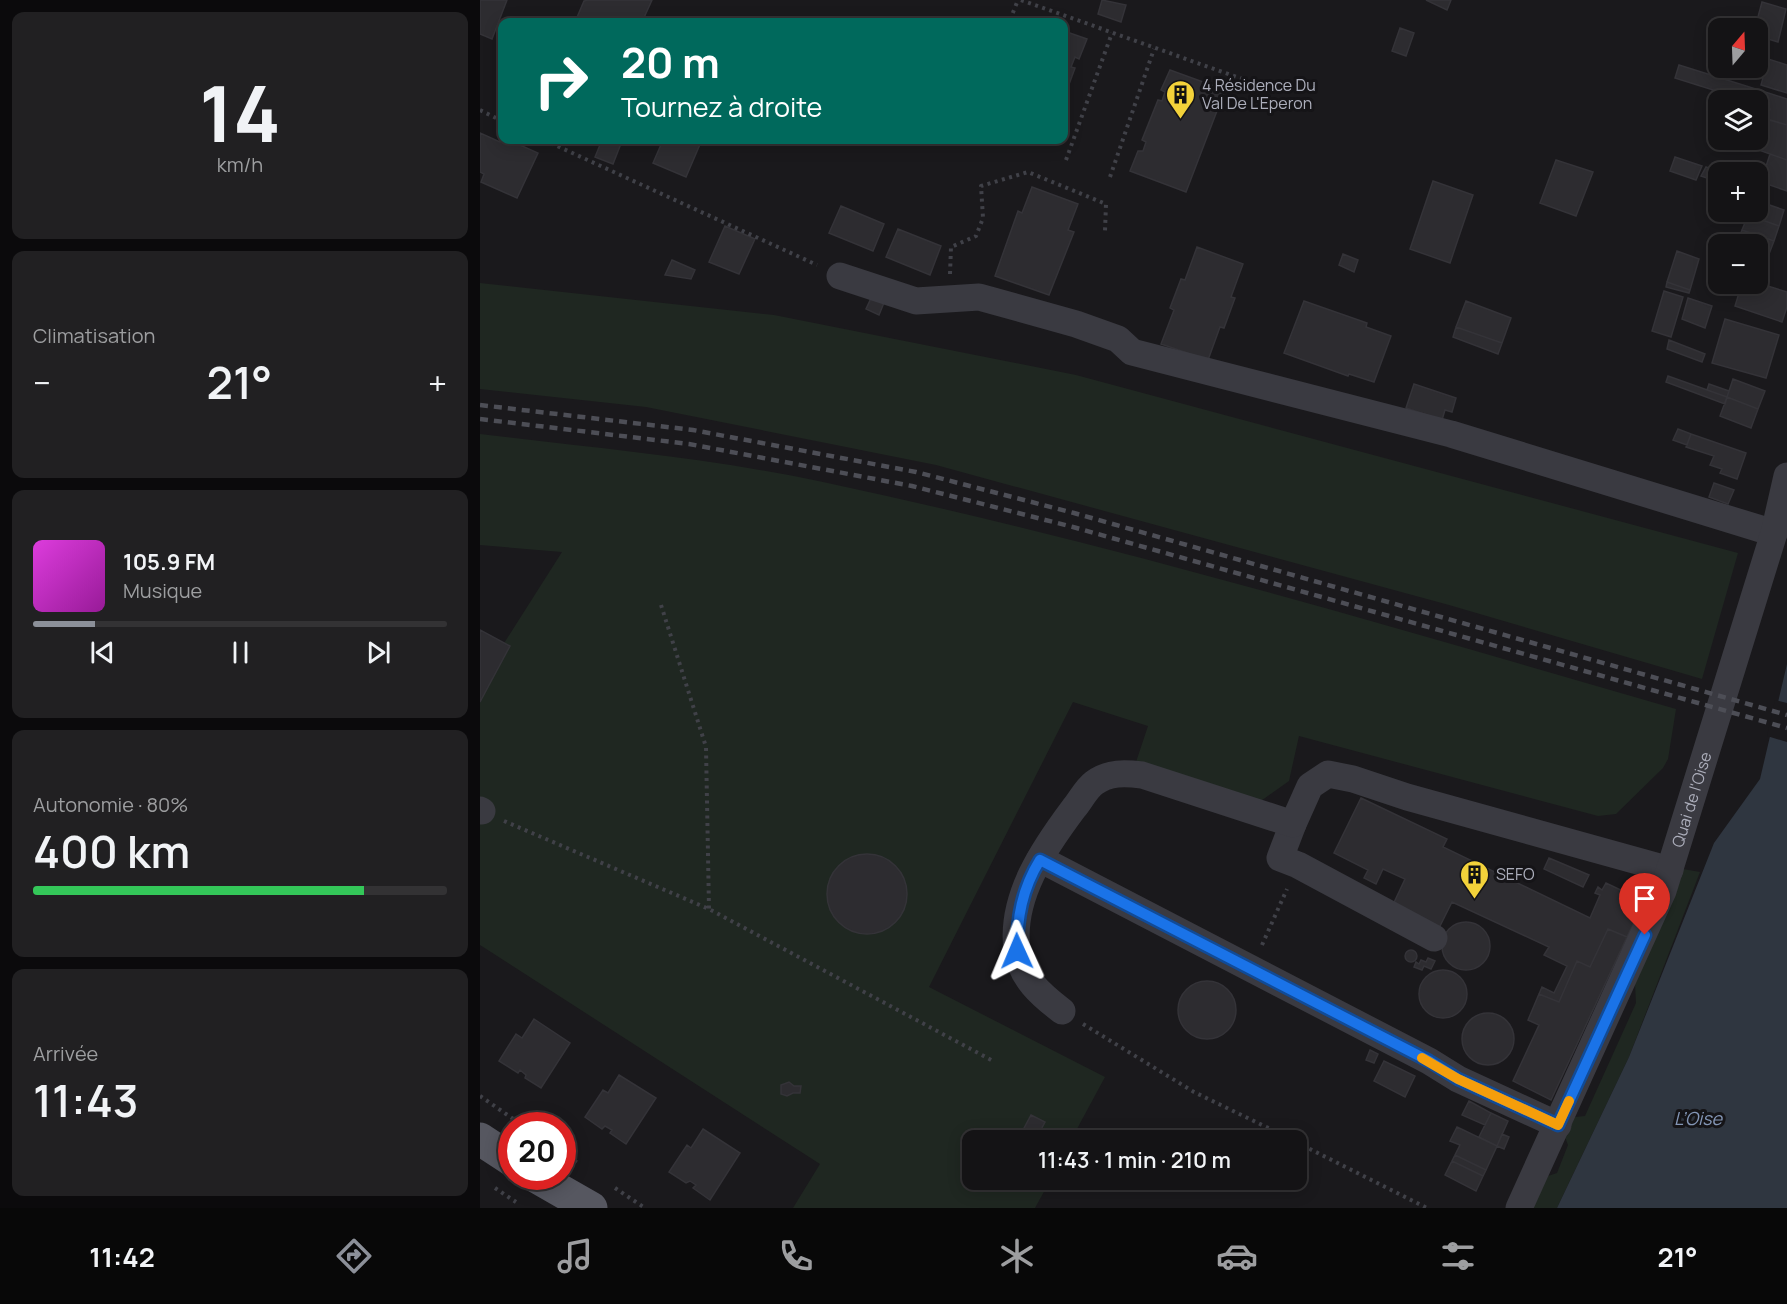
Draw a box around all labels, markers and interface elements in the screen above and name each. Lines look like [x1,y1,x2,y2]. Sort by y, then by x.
north arrow [1708,18,1768,78]
map controls [1708,18,1768,294]
text: 20 m [621,33,720,91]
icon: right [522,42,600,120]
text: 14 [199,59,281,165]
place label: 4 Résidence Du Val De L'Eperon [1202,74,1316,114]
building icon: 4 Résidence Du Val De L'Eperon [1165,78,1197,120]
text: Tournez à droite [621,88,822,125]
button: layers [1708,90,1768,150]
text: km/h [217,151,263,178]
button: + [1708,162,1768,222]
button: − [1708,234,1768,294]
text: Climatisation [33,322,155,349]
text: 21° [207,351,272,413]
text: − [33,360,51,405]
text: + [428,360,447,405]
text: 105.9 FM [123,547,215,577]
text: Musique [123,577,202,604]
icon: previous [86,636,119,669]
icon: pause [224,636,257,669]
icon: next [362,636,395,669]
street label: Quai de l'Oise [1666,749,1717,850]
text: Autonomie · 80% [33,791,188,818]
text: 400 km [33,820,190,882]
building icon: SEFO [1459,858,1491,900]
place label: SEFO [1496,863,1535,885]
pin [1619,873,1670,935]
icon: arrive [1628,882,1661,915]
position arrow [985,919,1049,983]
text: Arrivée [33,1040,98,1067]
text: 11:43 [33,1069,139,1131]
water label: L’Oise [1674,1106,1724,1130]
speed limit sign: 20 [498,1112,576,1190]
text: 11:43 · 1 min · 210 m [1038,1145,1231,1175]
icon: directions [333,1235,375,1277]
icon: music [554,1235,596,1277]
icon: phone [775,1235,817,1277]
icon: climate [996,1235,1038,1277]
icon: car [1216,1235,1258,1277]
icon: filters [1437,1235,1479,1277]
text: 11:42 [89,1238,155,1275]
text: 21° [1658,1238,1698,1275]

